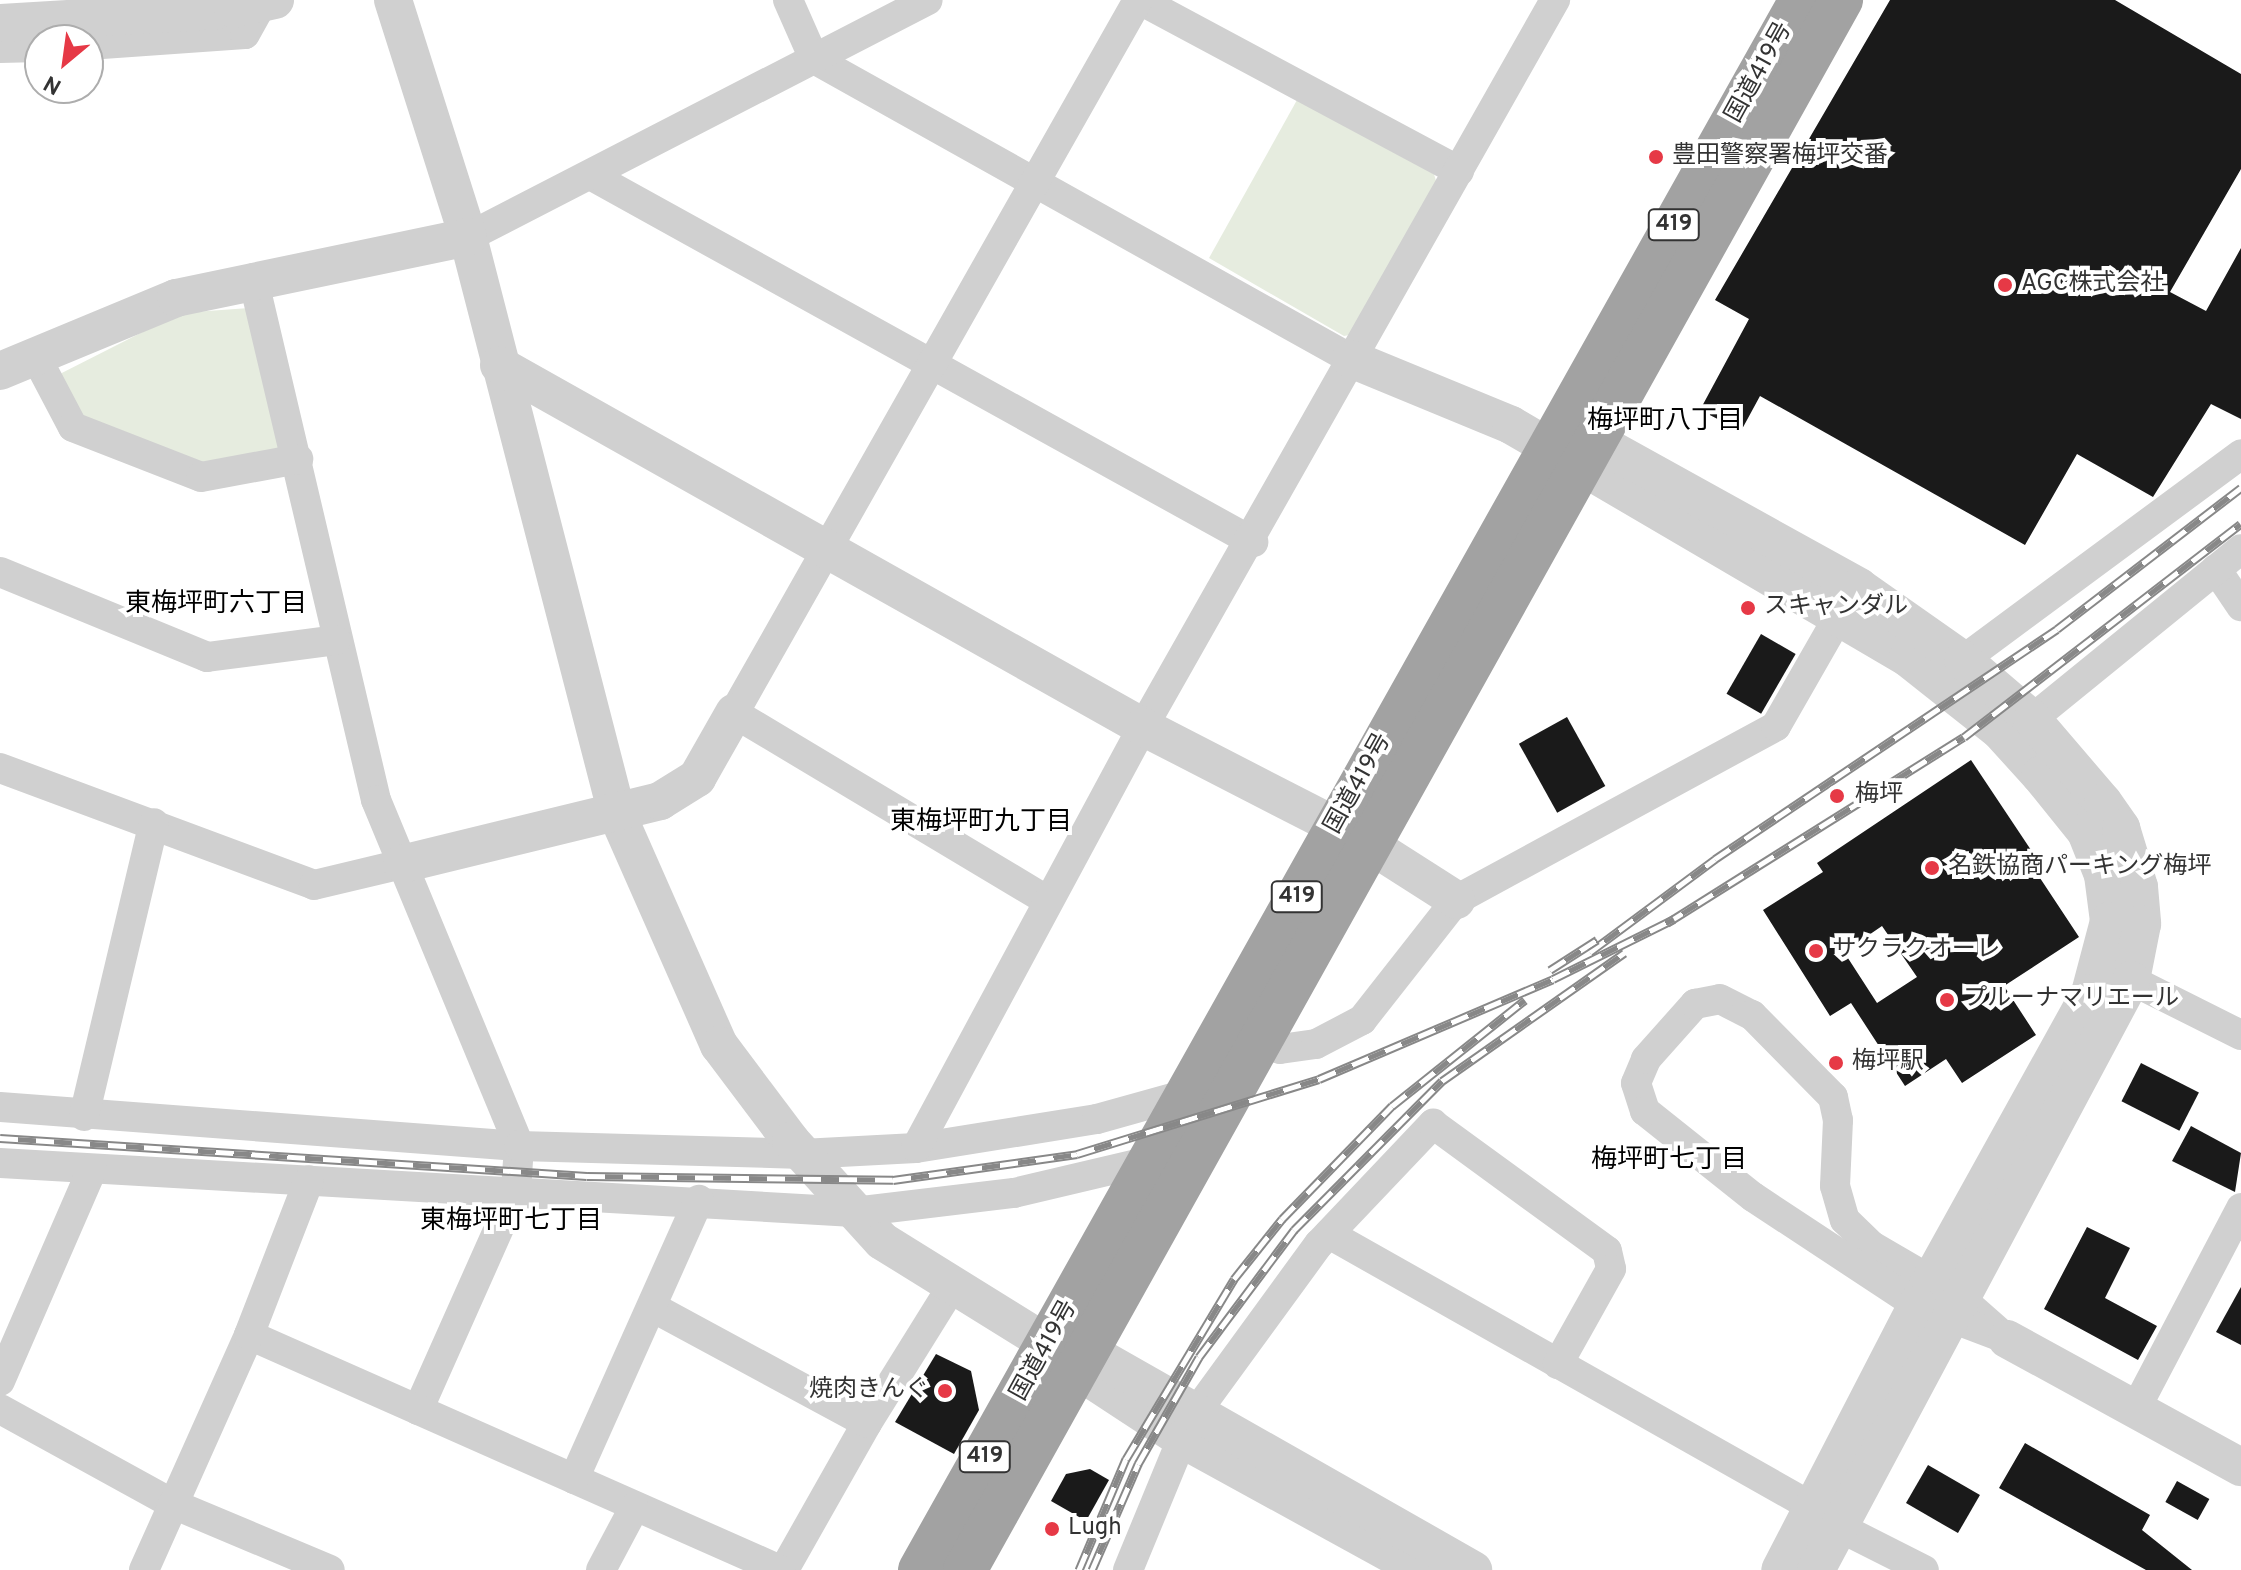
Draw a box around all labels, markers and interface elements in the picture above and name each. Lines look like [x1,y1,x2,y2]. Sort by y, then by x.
street label: 国道419号 [1721,18,1799,128]
north arrow [24,24,104,104]
text: N [40,68,67,99]
place label: 豊田警察署梅坪交番 [1672,143,1888,171]
marker: 豊田警察署梅坪交番 [1647,148,1665,166]
road number: 419 [1646,207,1702,243]
place label: AGC株式会社 [2021,271,2164,299]
marker: AGC株式会社 [1996,276,2014,294]
district label: 梅坪町八丁目 [1587,406,1743,438]
district label: 東梅坪町六丁目 [125,589,307,621]
place label: スキャンダル [1764,594,1908,622]
marker: スキャンダル [1739,599,1757,617]
street label: 国道419号 [1320,729,1398,839]
place label: 梅坪 [1855,782,1903,810]
marker: 梅坪 [1826,785,1848,807]
district label: 東梅坪町九丁目 [890,807,1072,839]
place label: 名鉄協商パーキング梅坪 [1948,854,2212,882]
marker: 名鉄協商パーキング梅坪 [1923,859,1941,877]
road number: 419 [1269,879,1325,915]
place label: サクラクオーレ [1832,937,2000,965]
marker: サクラクオーレ [1807,942,1825,960]
place label: プルーナマリエール [1963,986,2179,1014]
marker: プルーナマリエール [1938,991,1956,1009]
place label: 梅坪駅 [1852,1049,1924,1077]
marker: 梅坪駅 [1827,1054,1845,1072]
district label: 梅坪町七丁目 [1591,1145,1747,1177]
district label: 東梅坪町七丁目 [420,1206,602,1238]
street label: 国道419号 [1006,1296,1084,1406]
place label: 焼肉きんぐ [809,1377,929,1405]
marker: 焼肉きんぐ [936,1382,954,1400]
road number: 419 [957,1439,1013,1475]
place label: Lugh [1068,1515,1122,1543]
marker: Lugh [1043,1520,1061,1538]

